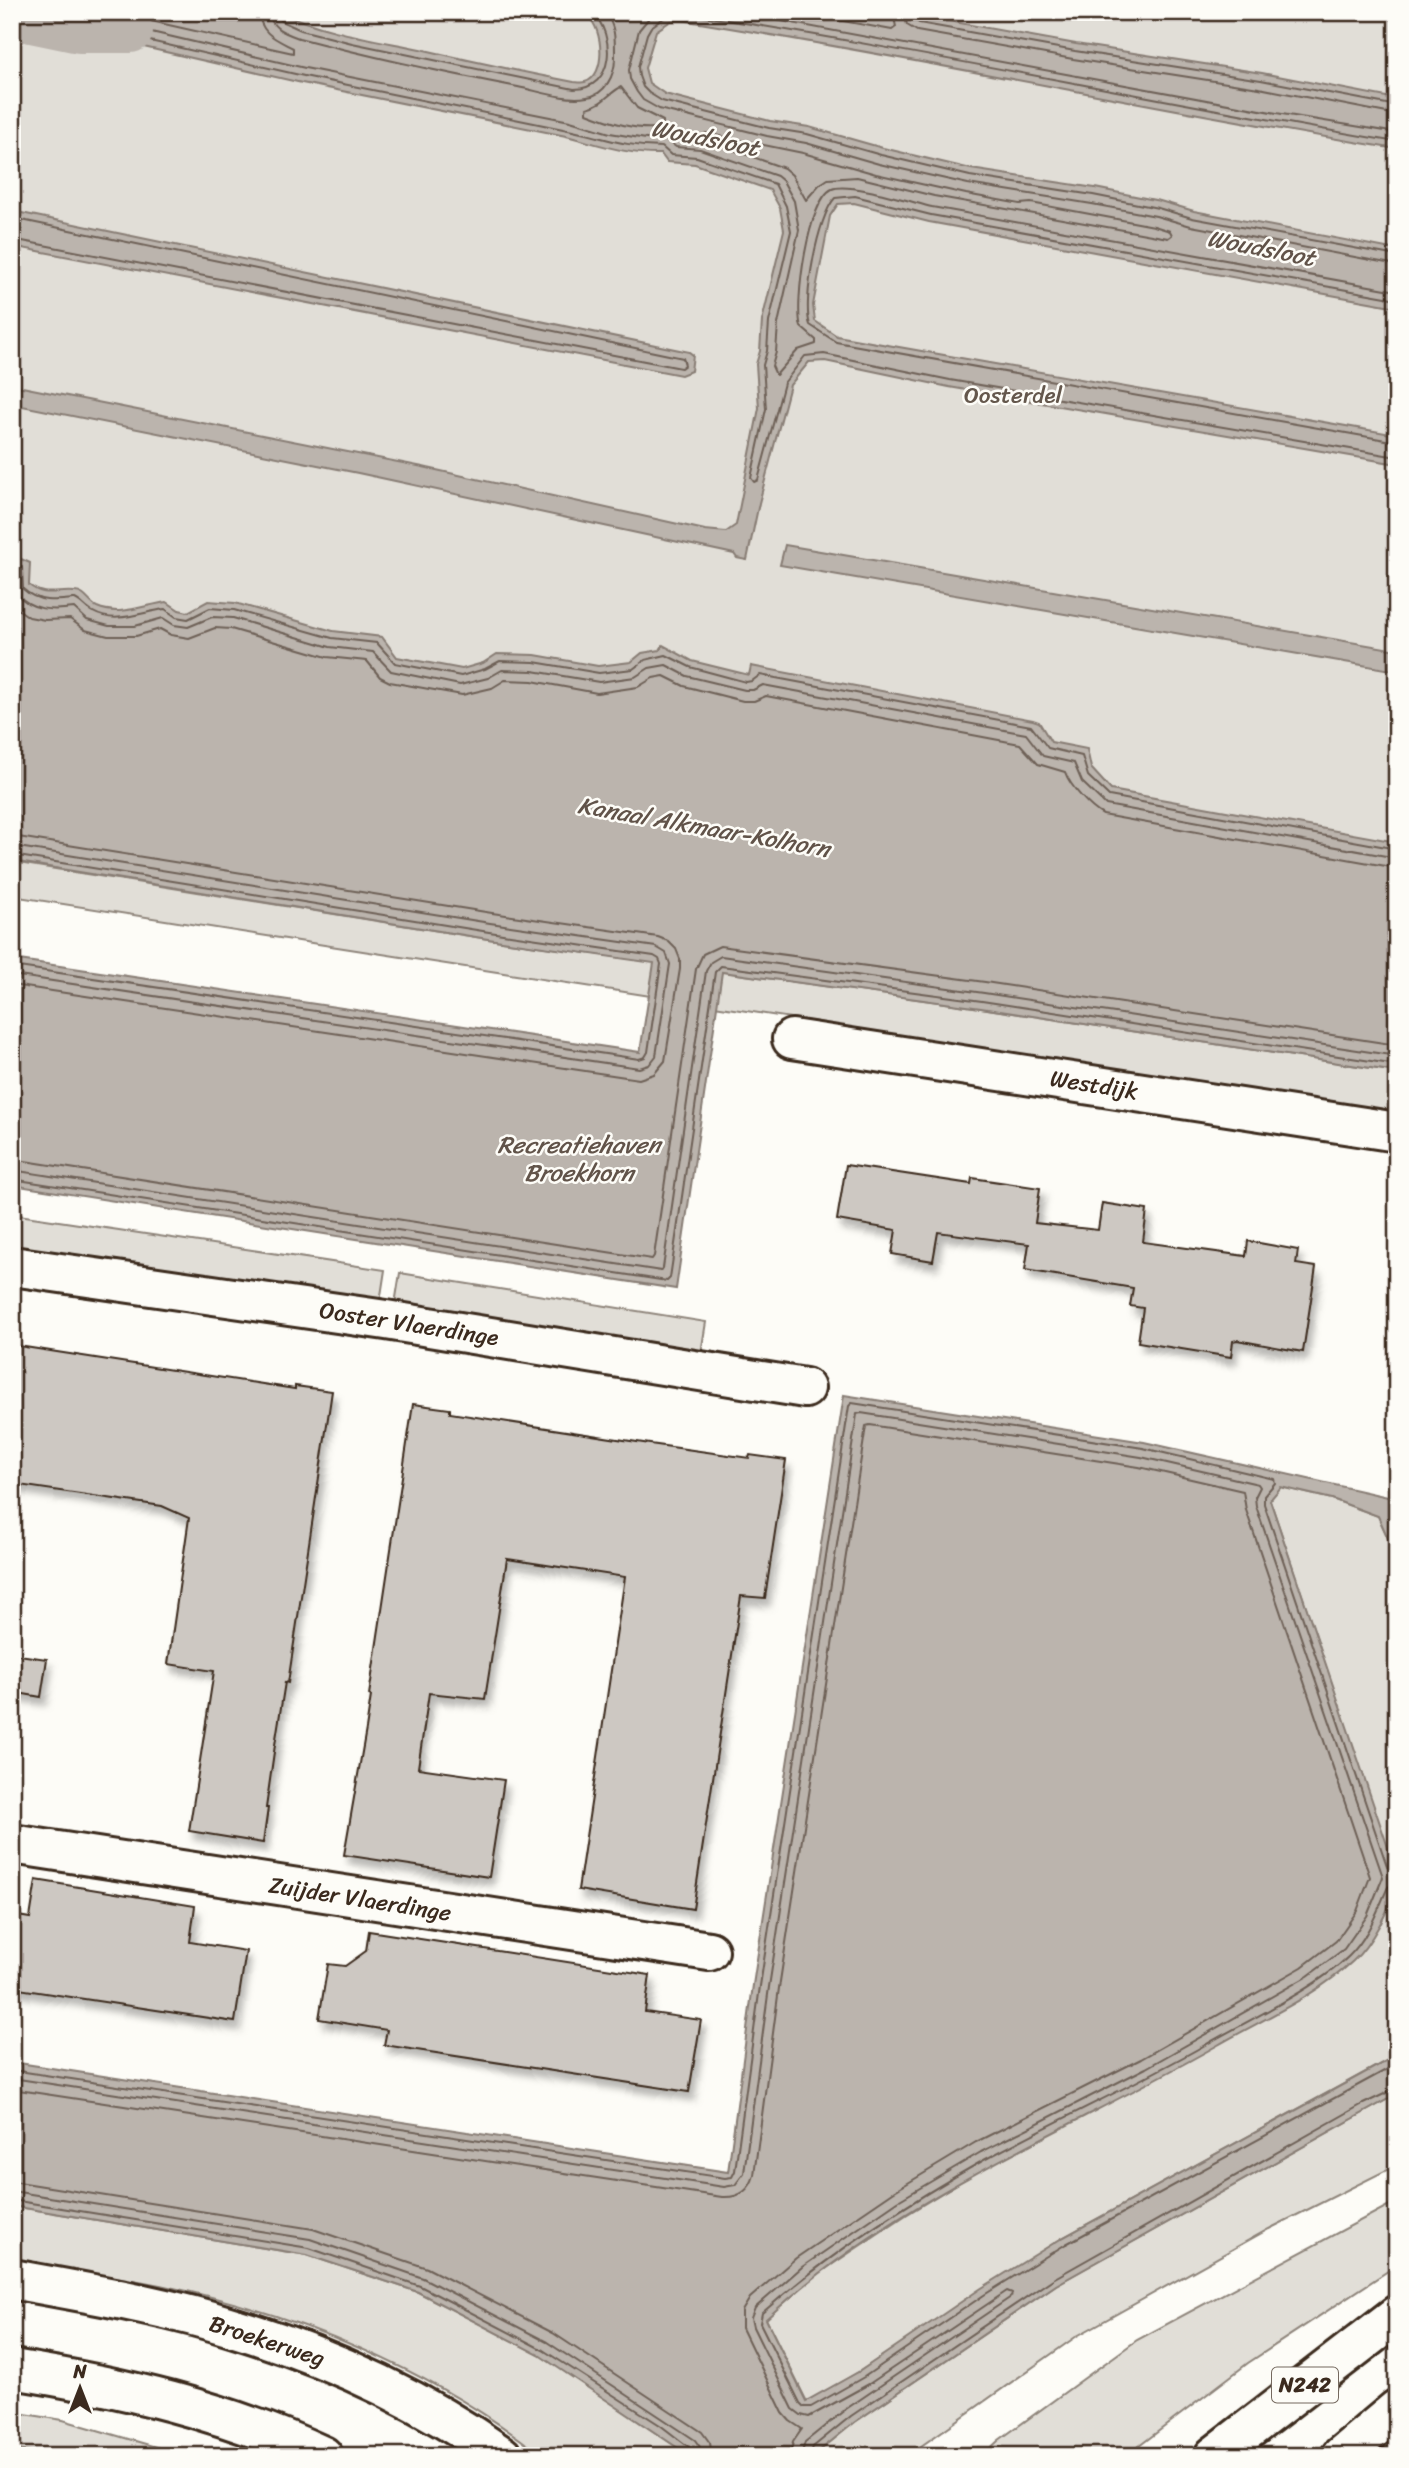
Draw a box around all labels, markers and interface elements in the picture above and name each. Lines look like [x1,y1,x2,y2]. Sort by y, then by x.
water label: Woudsloot [648,107,765,169]
water label: Woudsloot [1204,217,1321,279]
park label: Oosterdel [964,375,1063,416]
water label: Kanaal Alkmaar-Kolhorn [575,784,836,870]
street label: Westdijk [1047,1058,1141,1112]
water label: Recreatiehaven Broekhorn [498,1124,663,1194]
street label: Ooster Vlaerdinge [316,1290,502,1358]
street label: Zuijder Vlaerdinge [266,1864,455,1934]
street label: Broekerweg [204,2303,331,2379]
north arrow [46,2352,116,2422]
text: N [72,2355,87,2388]
road number: N242 [1272,2368,1338,2402]

